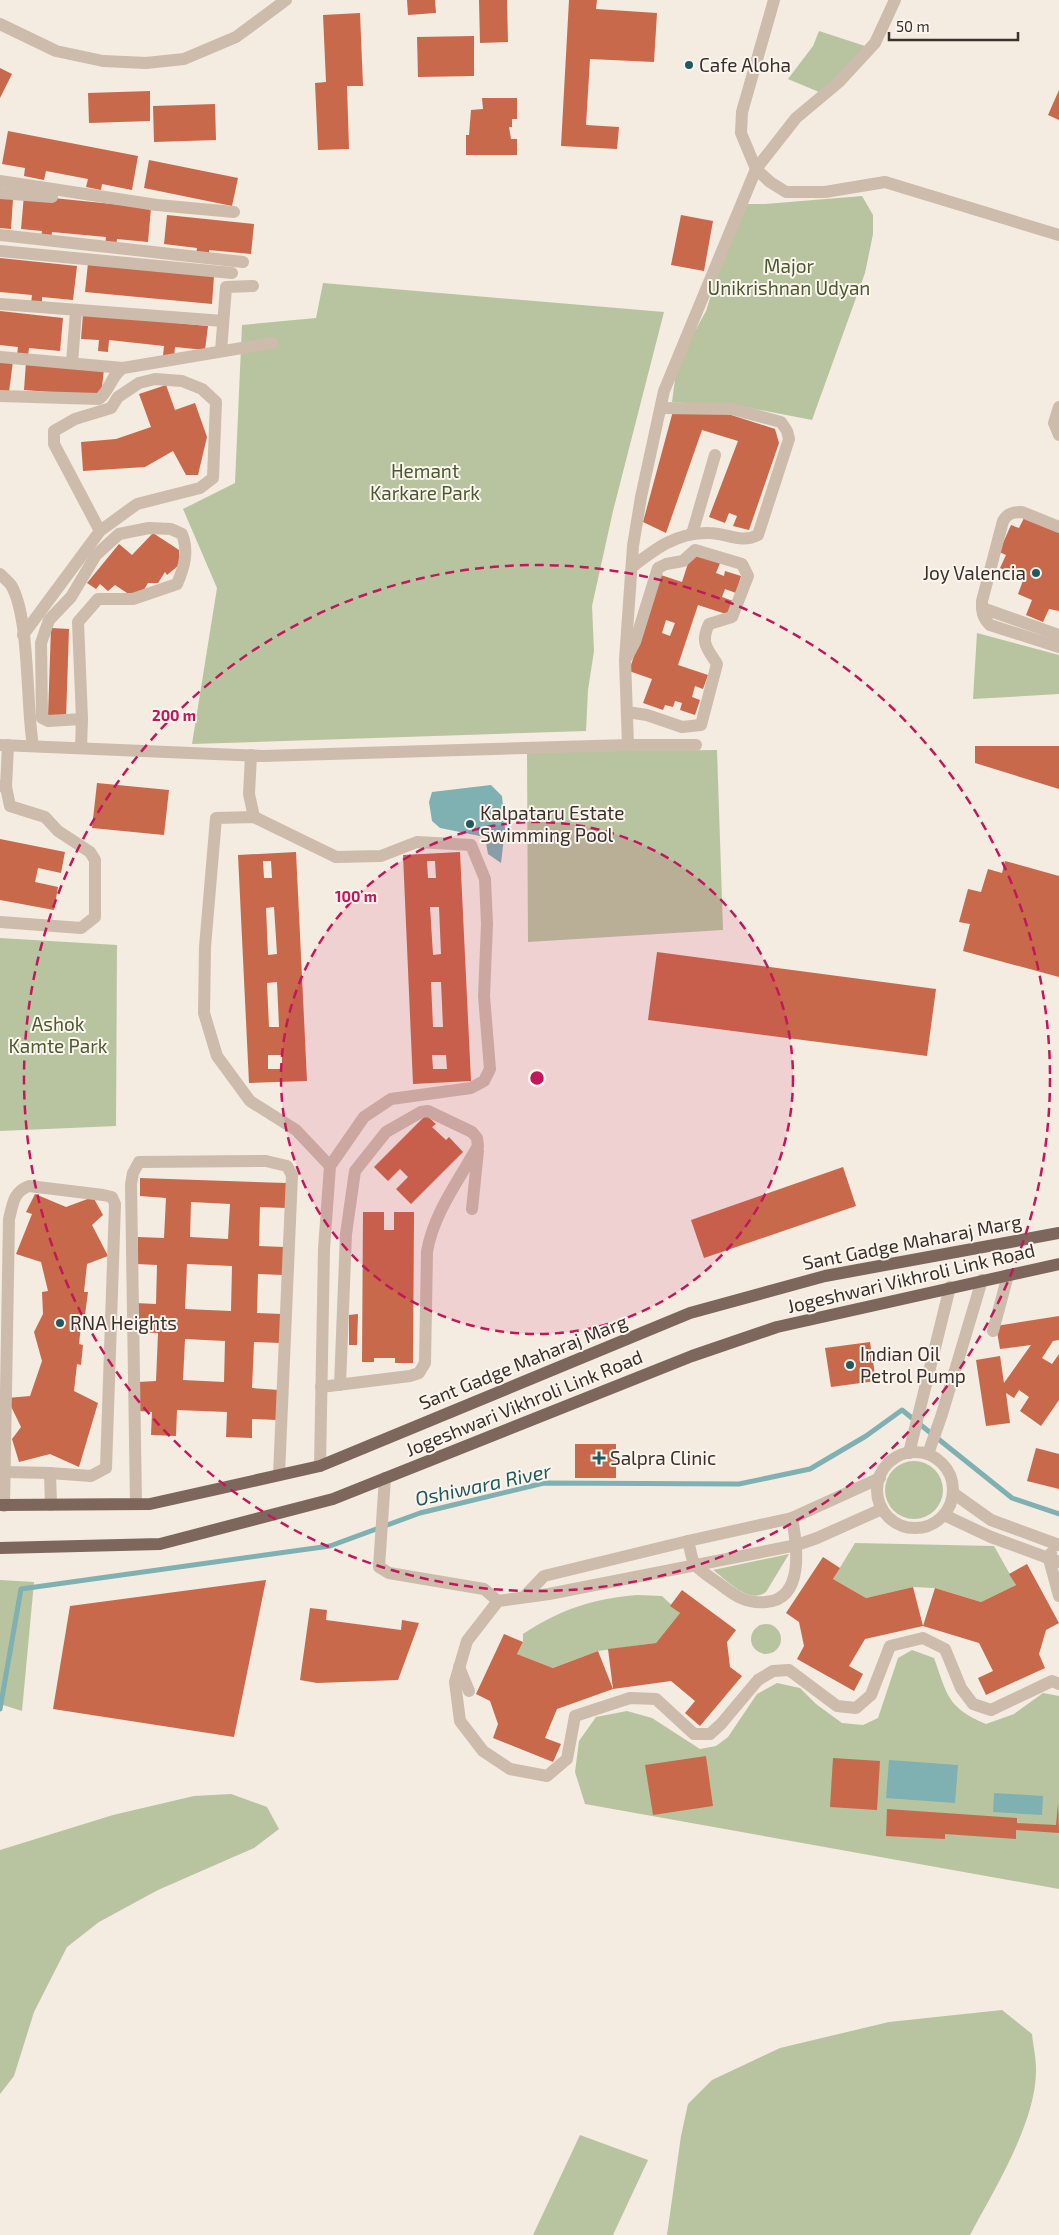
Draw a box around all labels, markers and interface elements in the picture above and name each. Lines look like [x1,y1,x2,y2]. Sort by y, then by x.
scale bar [889,10,1018,42]
text: 50 m [896,17,930,35]
place label: Cafe Aloha [699,53,791,76]
marker: Cafe Aloha [683,59,695,71]
park label: Major Unikrishnan Udyan [708,254,870,299]
park label: Hemant Karkare Park [370,459,480,504]
place label: Joy Valencia [923,561,1026,584]
marker: Joy Valencia [1030,567,1042,579]
text: 200 m [152,706,196,724]
place label: Kalpataru Estate Swimming Pool [480,801,625,846]
marker: Kalpataru Estate Swimming Pool [464,818,476,830]
text: 100 m [335,887,377,905]
park label: Ashok Kamte Park [9,1012,108,1057]
centre of rings [528,1069,546,1087]
street label: Sant Gadge Maharaj Marg [800,1209,1024,1274]
street label: Jogeshwari Vikhroli Link Road [785,1238,1037,1317]
street label: Sant Gadge Maharaj Marg [415,1309,631,1414]
place label: RNA Heights [70,1311,177,1334]
marker: RNA Heights [54,1317,66,1329]
place label: Indian Oil Petrol Pump [860,1342,966,1387]
street label: Jogeshwari Vikhroli Link Road [402,1344,646,1461]
marker: Indian Oil Petrol Pump [844,1359,856,1371]
place label: Salpra Clinic [610,1446,716,1469]
marker: Salpra Clinic [592,1451,606,1465]
water label: Oshiwara River [412,1458,554,1510]

